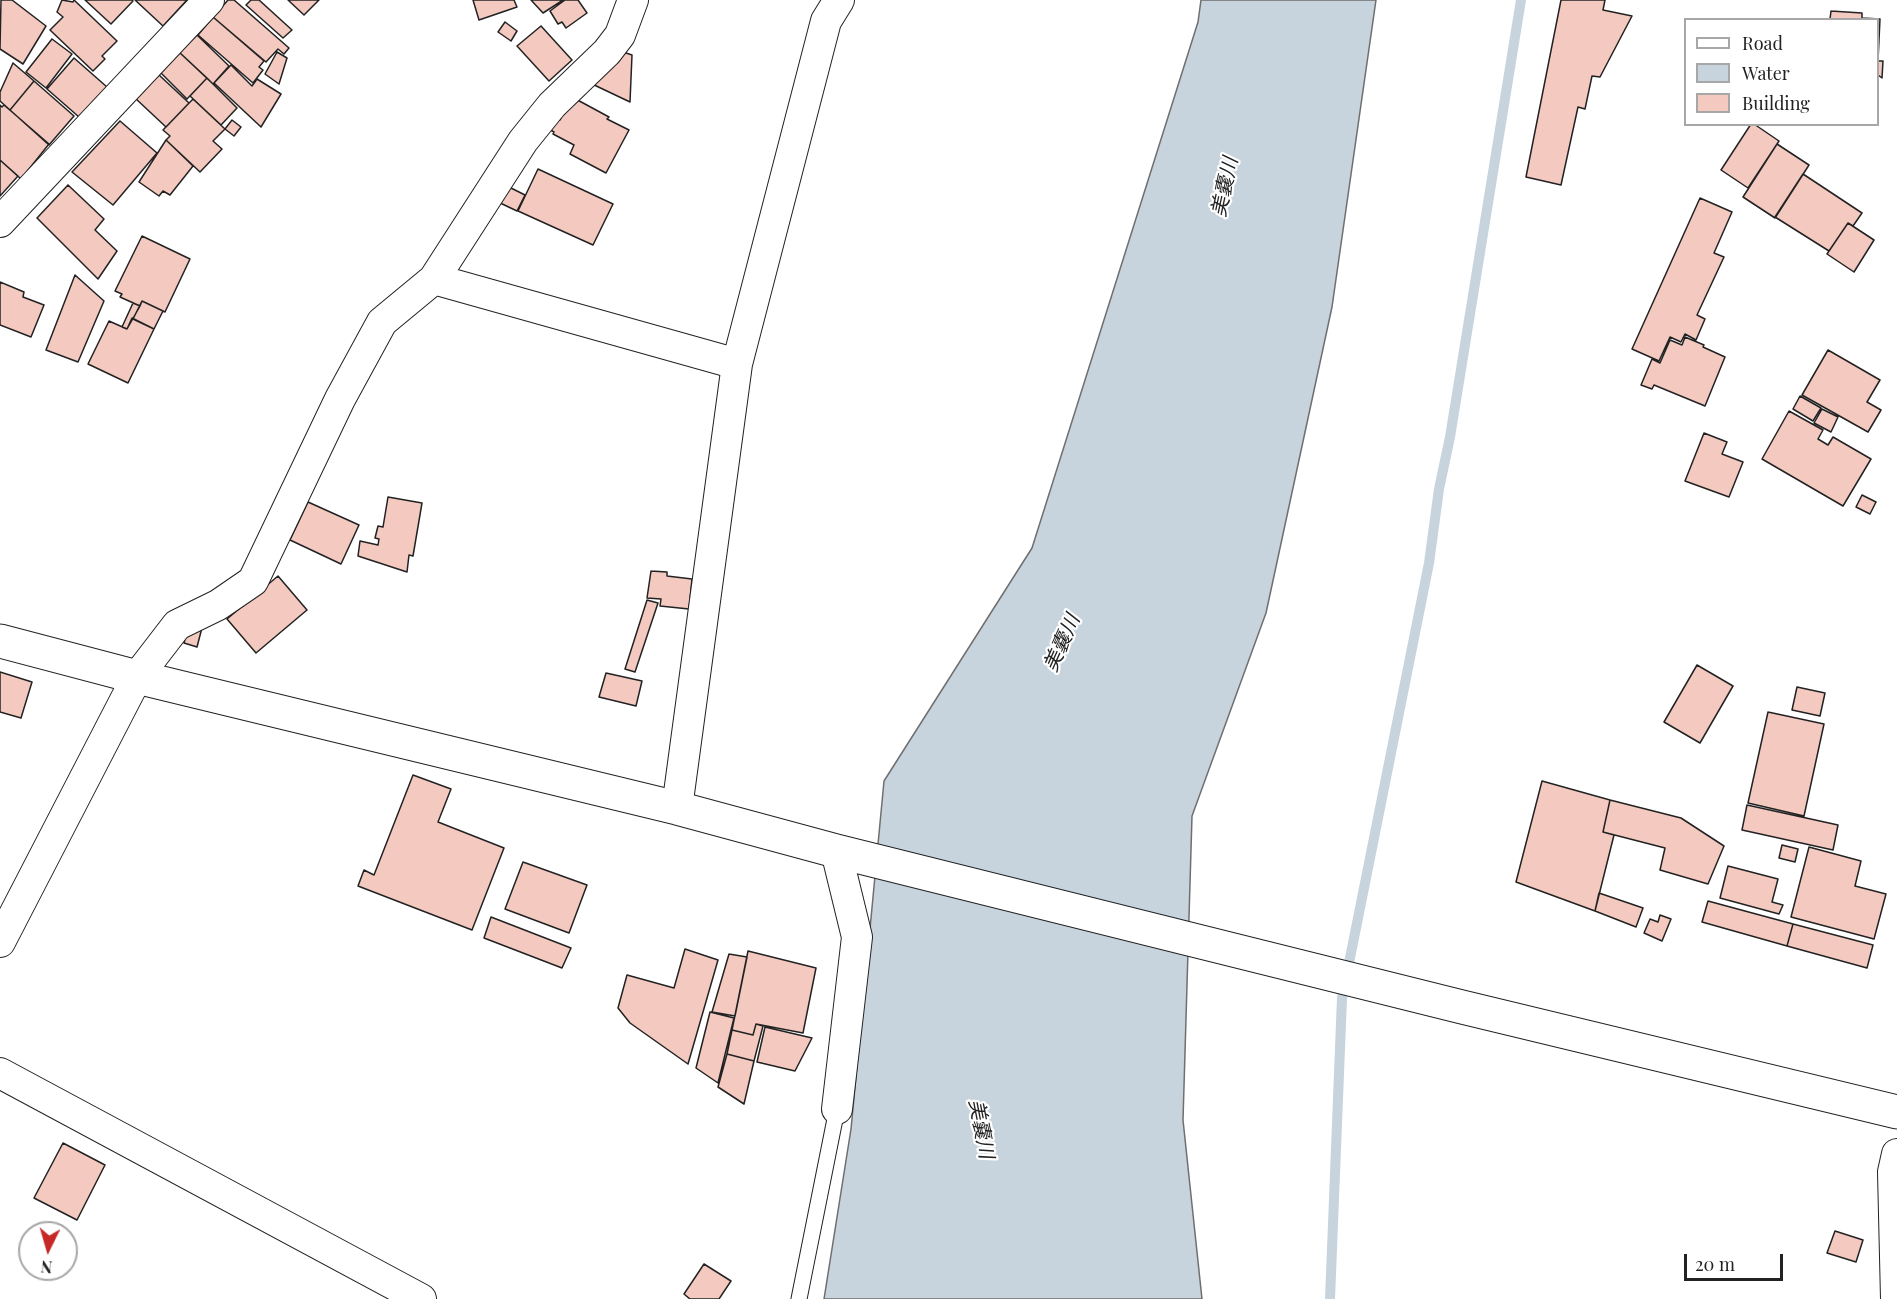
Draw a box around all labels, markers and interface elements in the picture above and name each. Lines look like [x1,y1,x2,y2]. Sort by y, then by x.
legend [1684,18,1879,126]
text: Road [1742,31,1783,55]
text: Water [1742,61,1790,85]
text: Building [1742,91,1810,115]
water label: 美嚢川 [1207,155,1243,219]
water label: 美嚢川 [1039,611,1085,675]
water label: 美嚢川 [963,1097,999,1161]
north arrow [18,1221,78,1281]
scale bar [1687,1242,1786,1280]
text: 20 m [1695,1252,1735,1276]
text: N [40,1256,53,1278]

